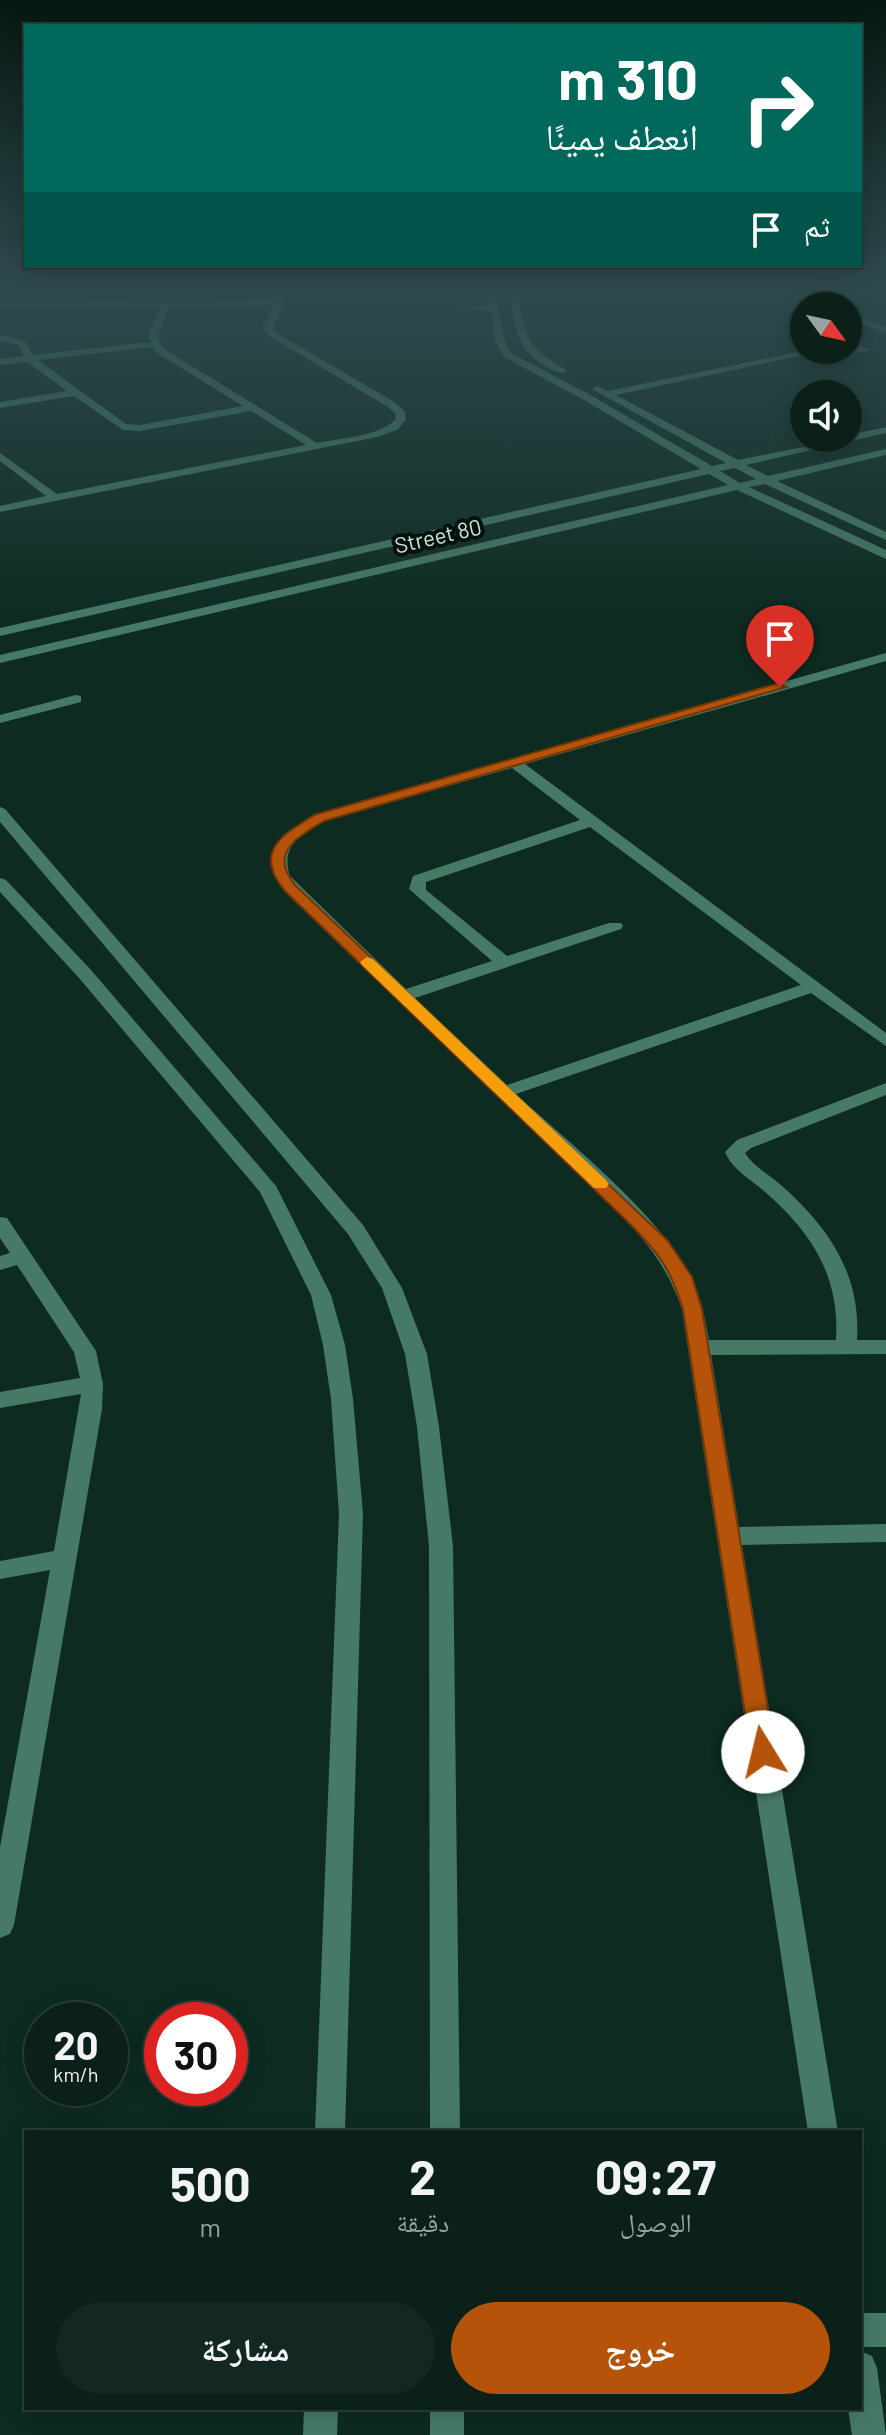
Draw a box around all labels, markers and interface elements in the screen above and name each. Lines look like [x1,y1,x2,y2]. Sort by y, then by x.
text: 310 m [558,44,698,111]
icon: right [726,56,830,160]
text: انعطف يمينًا [546,114,698,157]
text: ثم [804,207,830,243]
icon: arrive [744,208,788,252]
north arrow [790,292,862,364]
map controls [790,292,862,452]
button: sound [790,380,862,452]
street label: Street 80 [392,512,484,558]
pin [746,605,814,687]
icon: arrive [758,617,802,661]
position arrow [721,1710,805,1794]
speed limit sign: 30 [144,2002,248,2106]
text: 20 [53,2020,99,2068]
text: km/h [53,2062,99,2086]
text: 2 [409,2147,436,2205]
text: 09:27 [595,2147,716,2205]
text: 500 [170,2154,251,2212]
text: دقيقة [396,2206,449,2237]
text: الوصول [620,2206,692,2237]
text: m [199,2211,221,2242]
button: مشاركة [56,2302,435,2394]
button: خروج [451,2302,830,2394]

